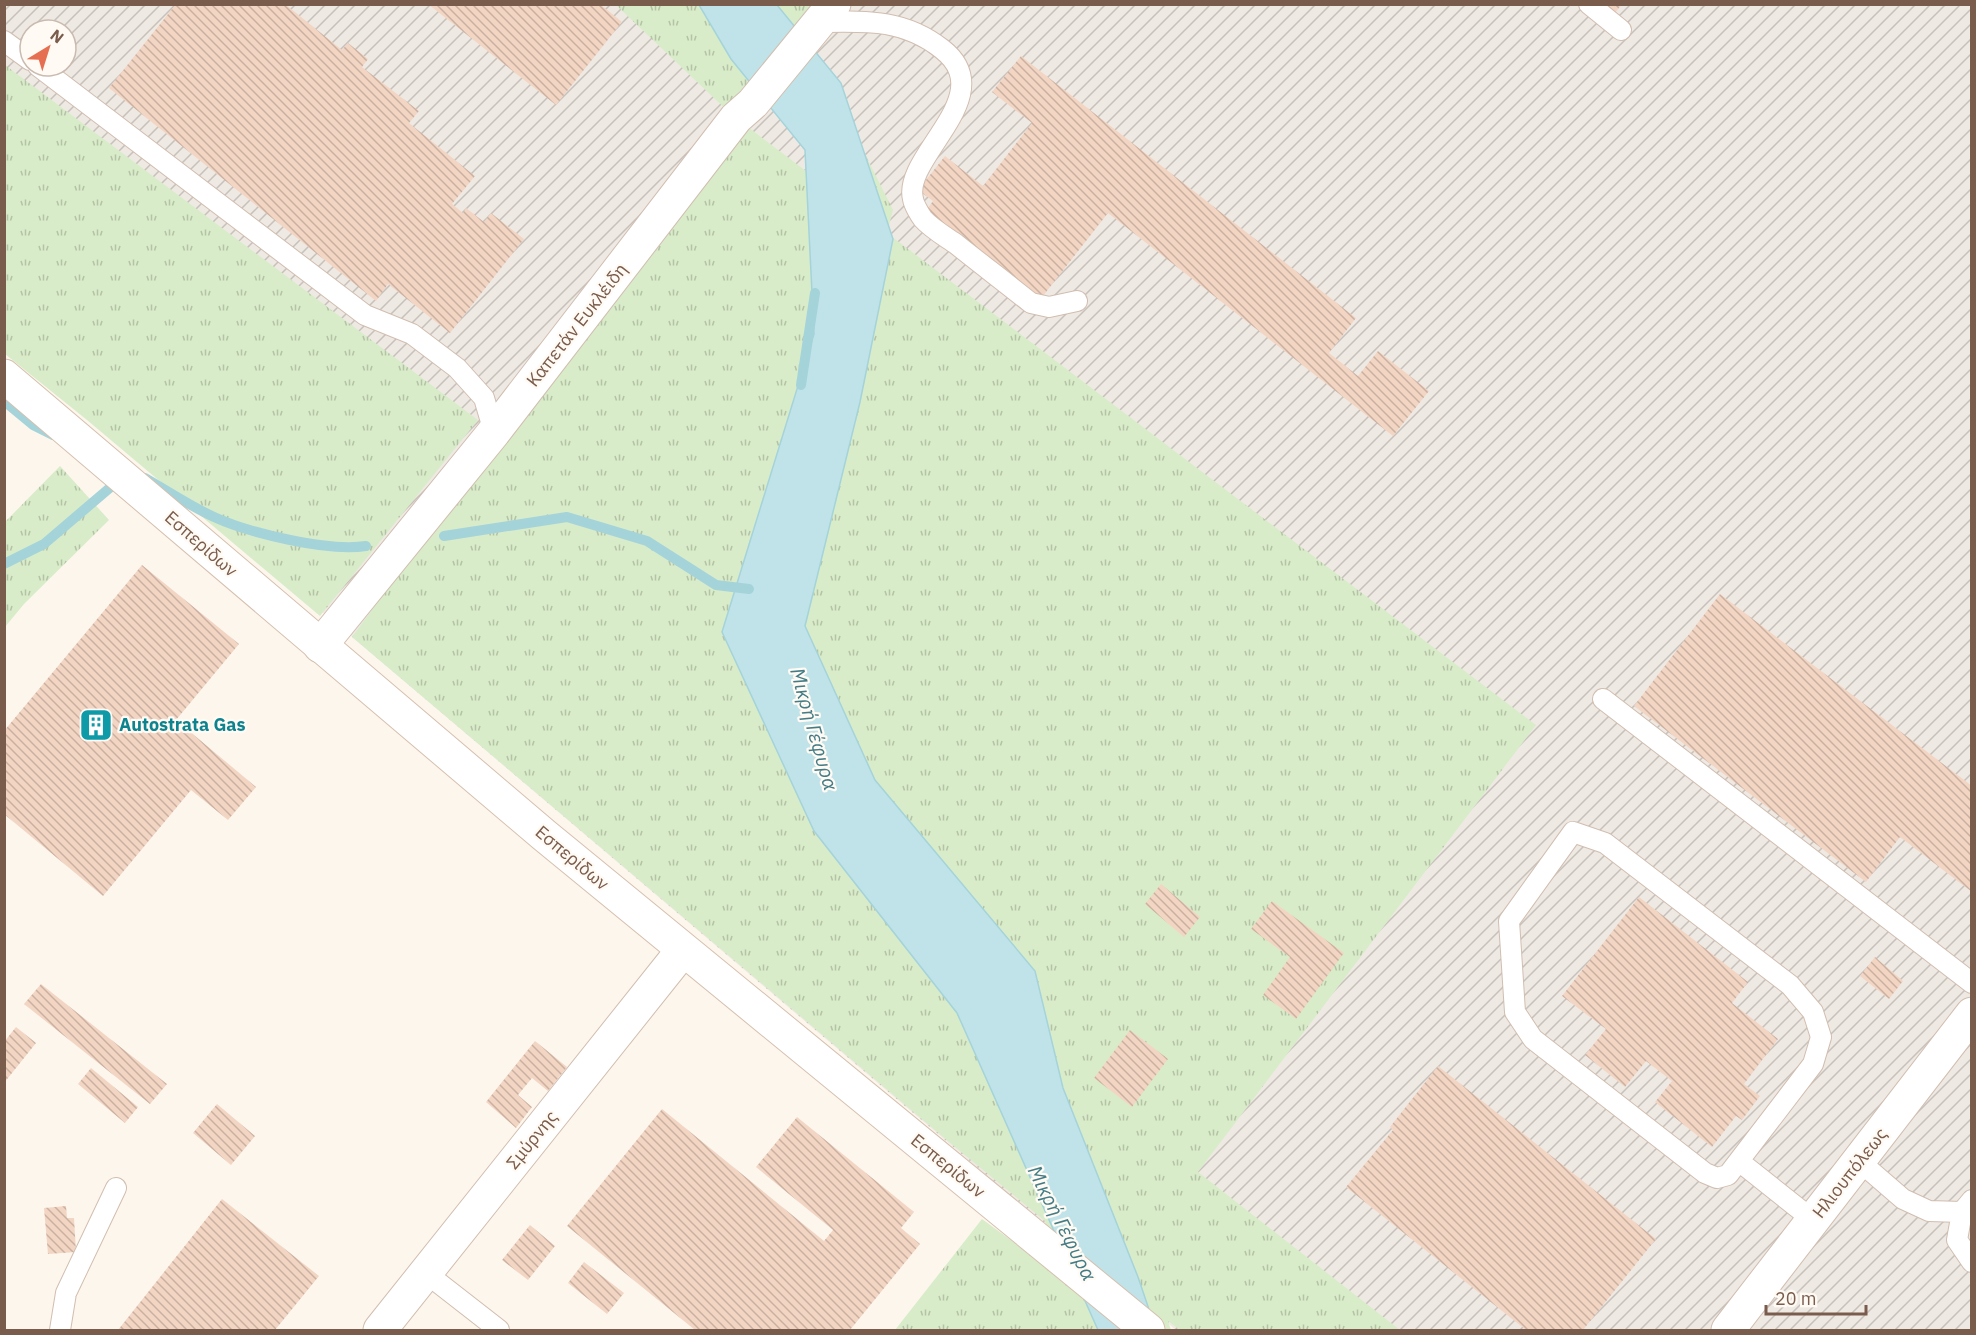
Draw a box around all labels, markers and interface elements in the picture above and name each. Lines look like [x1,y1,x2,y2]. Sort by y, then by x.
north arrow [18,18,78,78]
text: N [47,25,68,48]
street label: Καπετάν Ευκλέιδη [521,258,632,391]
street label: Εσπερίδων [160,506,243,582]
water label: Μικρή Γέφυρα [784,665,845,794]
building icon: Autostrata Gas [78,707,114,743]
place label: Autostrata Gas [119,713,246,736]
street label: Εσπερίδων [531,820,614,895]
street label: Σμύρνης [501,1105,562,1174]
street label: Ηλιουπόλεως [1807,1123,1892,1223]
street label: Εσπερίδων [906,1129,990,1203]
water label: Μικρή Γέφυρα [1022,1160,1103,1285]
scale bar [1766,1278,1866,1316]
text: 20 m [1775,1287,1817,1310]

